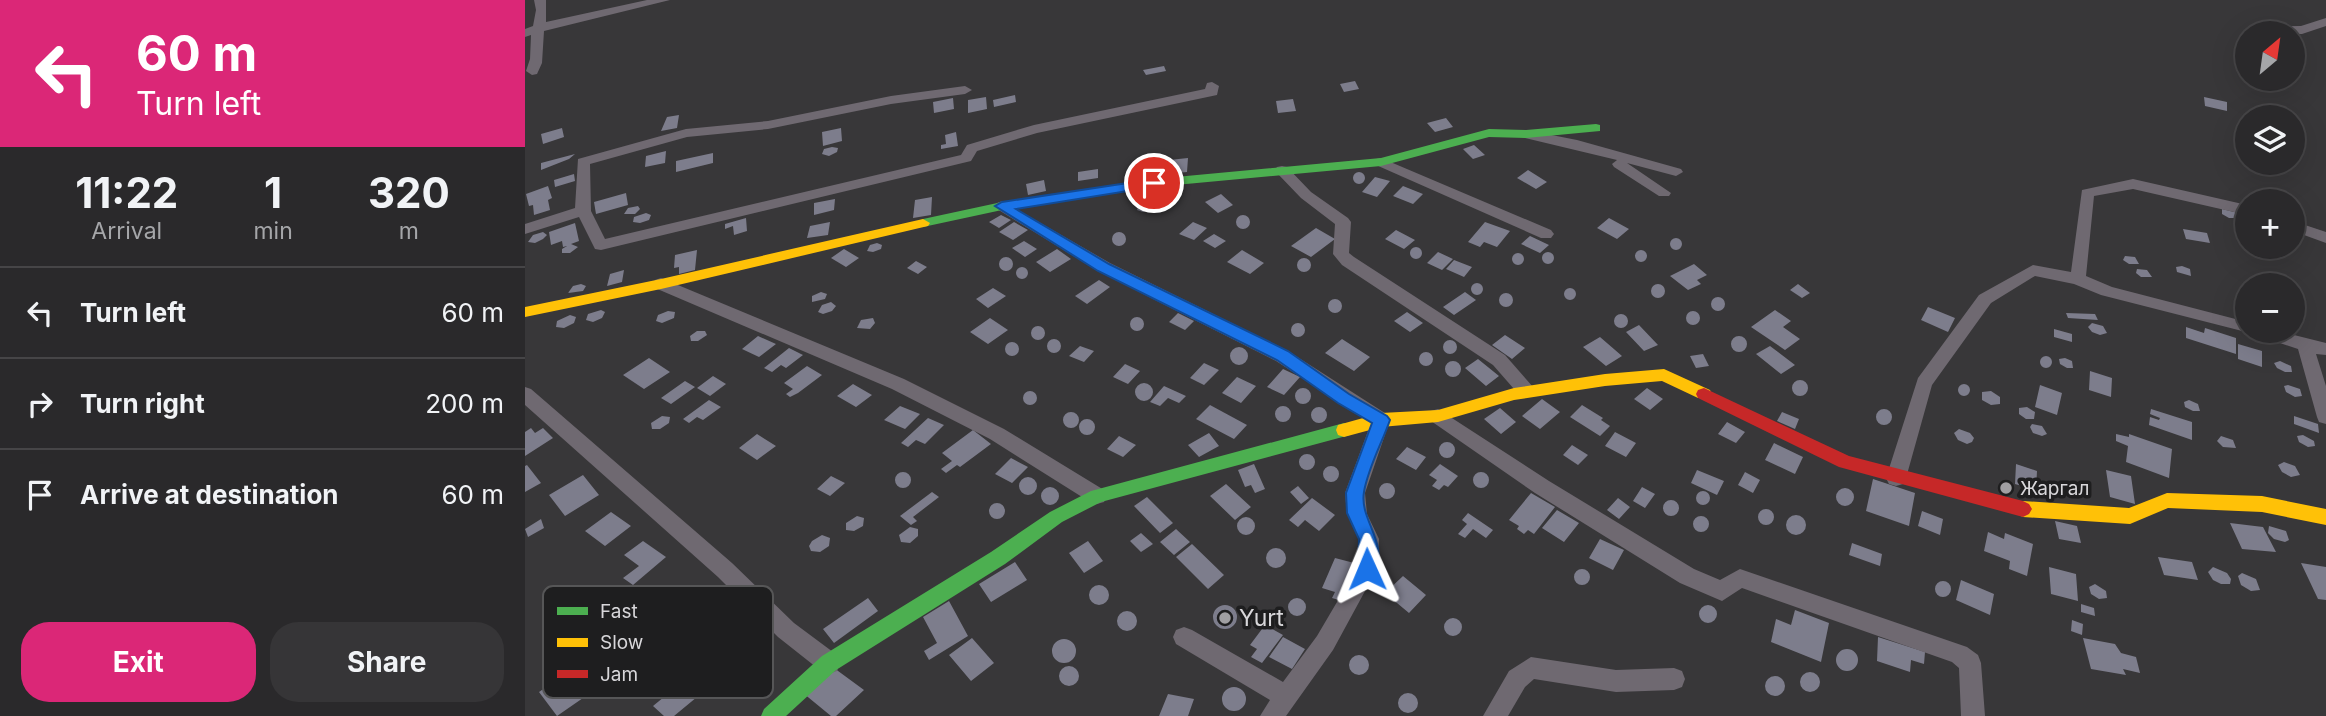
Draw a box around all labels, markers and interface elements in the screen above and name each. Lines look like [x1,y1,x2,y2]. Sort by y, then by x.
north arrow [2235,21,2305,91]
map controls [2235,21,2305,343]
text: 60 m [136,24,257,83]
icon: left [21,28,112,119]
text: Turn left [136,84,261,123]
button: layers [2235,105,2305,175]
pin [1124,153,1184,213]
icon: arrive [1135,164,1173,202]
text: 11:22 [75,167,178,218]
text: 1 [264,167,282,218]
text: 320 [368,167,450,218]
button: + [2235,189,2305,259]
text: Arrival [91,217,162,245]
text: min [253,217,293,245]
text: m [399,217,419,245]
button: − [2235,273,2305,343]
icon: left [21,294,59,332]
text: Turn left [80,297,186,328]
text: 60 m [441,297,504,328]
icon: right [21,385,59,423]
text: Turn right [80,388,205,419]
text: 200 m [425,388,504,419]
icon: arrive [21,476,59,514]
place label: Жаргал [2020,477,2089,500]
text: Arrive at destination [80,479,339,510]
text: 60 m [441,479,504,510]
marker: Жаргал [1998,480,2014,496]
position arrow [1330,532,1404,606]
legend [543,586,773,698]
text: Fast [600,600,638,623]
place label: Yurt [1239,604,1284,632]
marker: Yurt [1217,610,1233,626]
button: Exit [21,622,256,702]
button: Share [270,622,504,702]
text: Slow [600,631,643,654]
text: Jam [600,663,638,686]

